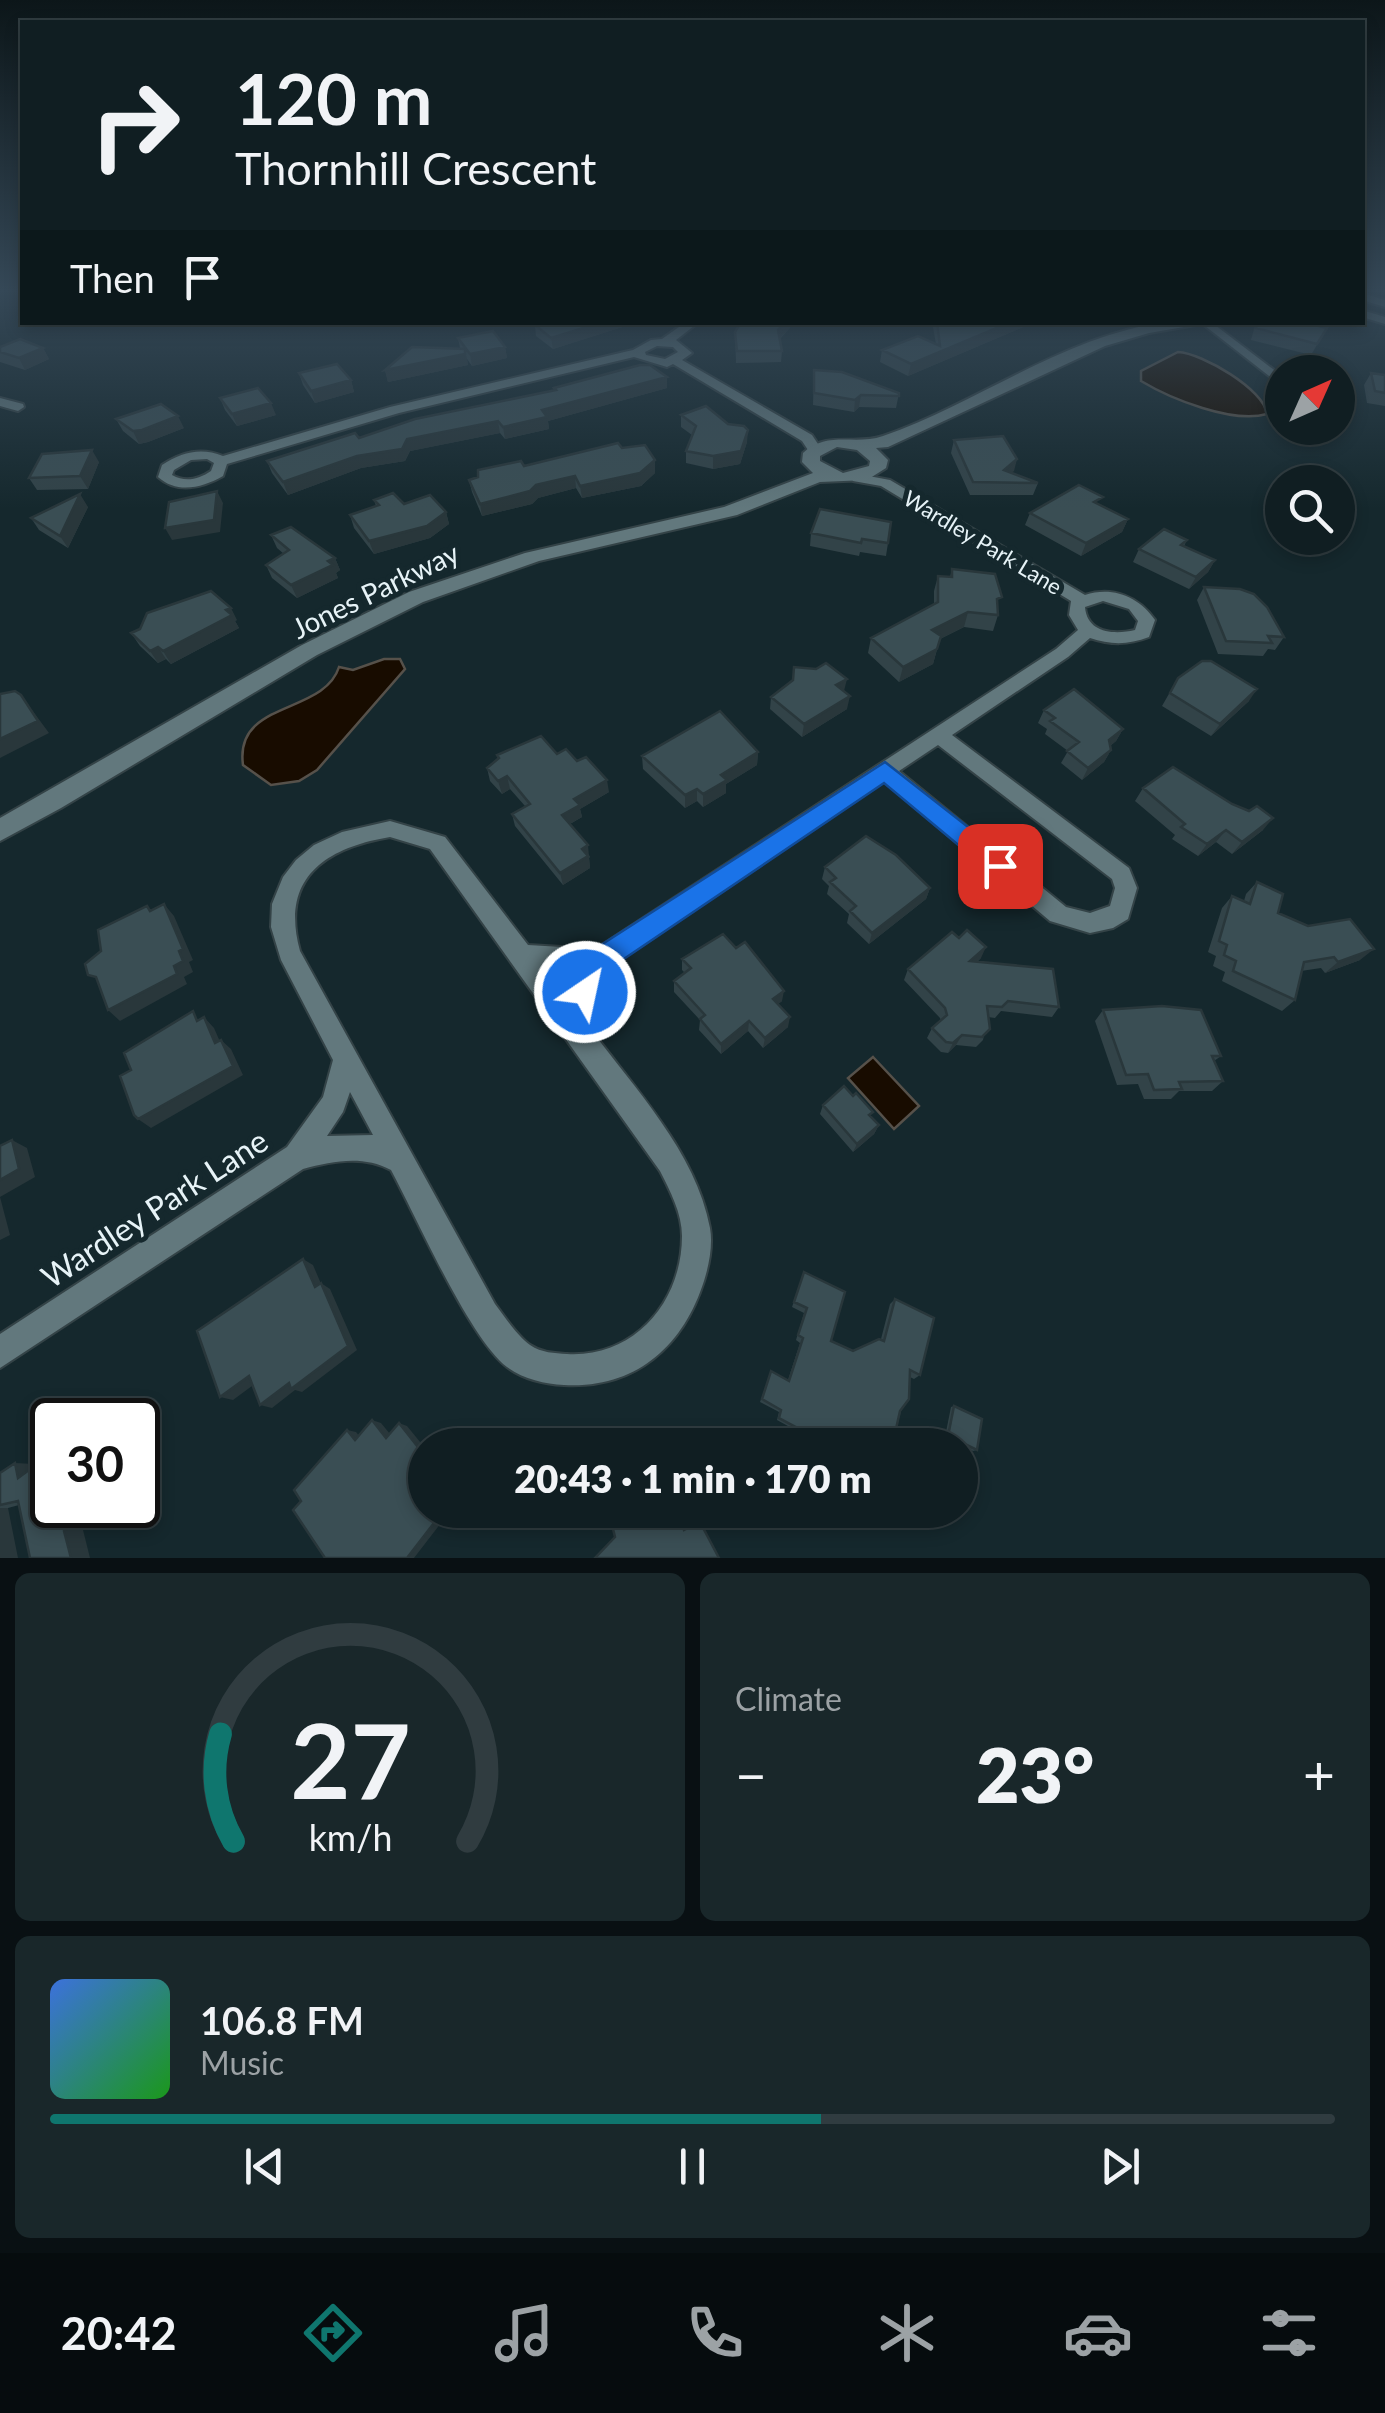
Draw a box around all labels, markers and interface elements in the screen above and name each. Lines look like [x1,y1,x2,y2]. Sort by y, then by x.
text: 120 m [235,56,432,140]
icon: right [70,60,200,190]
text: Thornhill Crescent [235,141,596,195]
icon: arrive [175,250,230,305]
text: Then [70,255,155,301]
north arrow [1265,355,1355,445]
map controls [1265,355,1355,555]
button: search [1265,465,1355,555]
street label: Wardley Park Lane [899,484,1067,600]
street label: Jones Parkway [286,535,464,645]
pin [958,824,1043,909]
icon: arrive [973,839,1028,894]
position arrow [533,940,637,1044]
street label: Wardley Park Lane [34,1120,274,1296]
speed limit sign: 30 [30,1398,160,1528]
text: 20:43 · 1 min · 170 m [514,1455,872,1501]
text: Climate [735,1679,842,1718]
text: 27 [290,1696,410,1821]
text: 23° [976,1729,1094,1819]
text: − [735,1741,767,1807]
text: + [1303,1741,1335,1807]
text: km/h [308,1816,392,1859]
text: 106.8 FM [200,1997,364,2043]
text: Music [200,2043,284,2082]
icon: previous [237,2139,292,2194]
icon: pause [665,2139,720,2194]
icon: next [1093,2139,1148,2194]
icon: directions [298,2298,368,2368]
icon: music [489,2298,559,2368]
icon: phone [680,2298,750,2368]
icon: climate [872,2298,942,2368]
icon: car [1063,2298,1133,2368]
icon: filters [1254,2298,1324,2368]
text: 20:42 [61,2306,177,2360]

